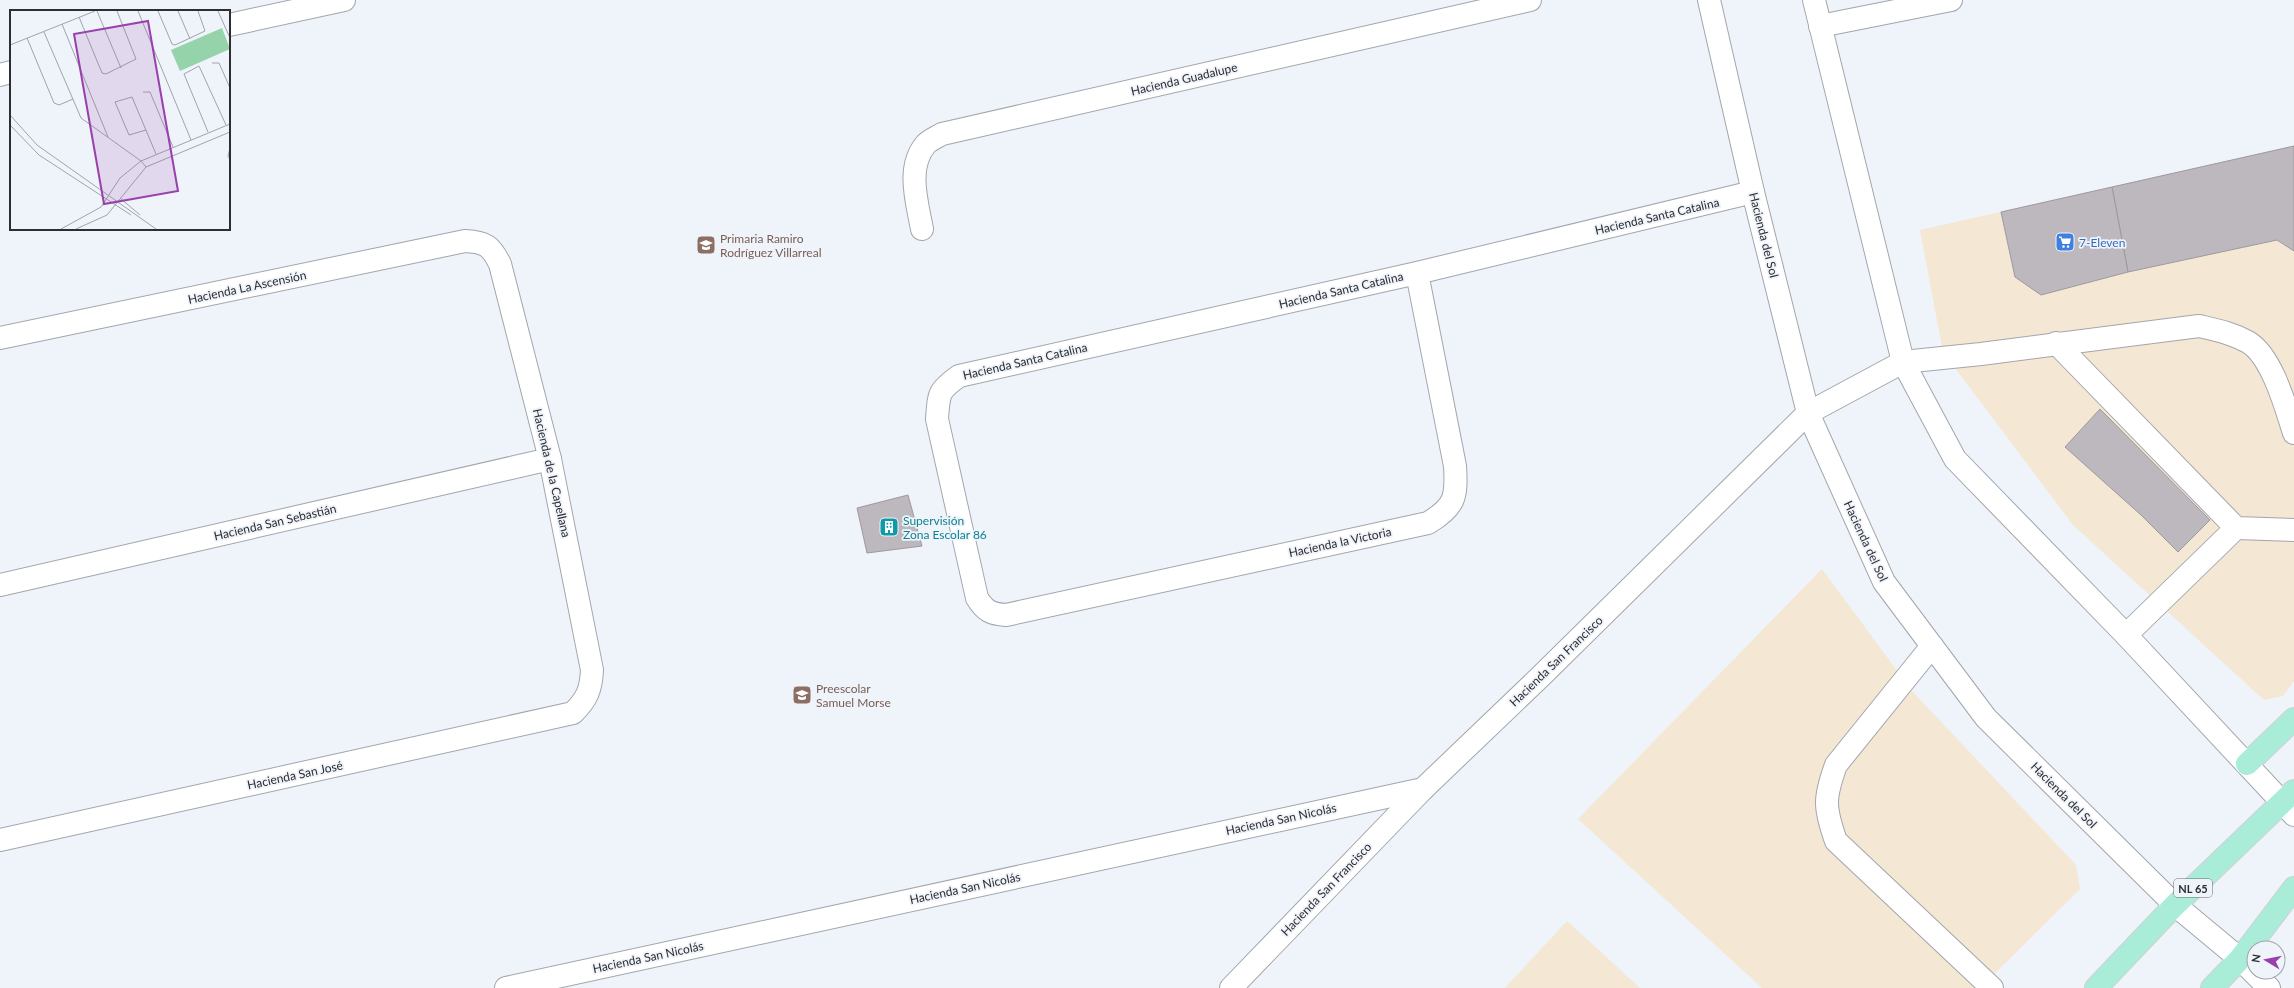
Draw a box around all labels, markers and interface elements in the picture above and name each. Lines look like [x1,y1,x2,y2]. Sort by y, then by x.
inset map [10,10,230,230]
street label: Hacienda Guadalupe [1129,59,1239,99]
street label: Hacienda del Sol [1746,191,1782,279]
street label: Hacienda Santa Catalina [1593,194,1721,238]
place label: Primaria Ramiro Rodríguez Villarreal [720,231,822,260]
supermarket icon: 7-Eleven [2054,231,2076,253]
school or university icon: Primaria Ramiro Rodríguez Villarreal [695,234,717,256]
place label: 7-Eleven [2079,235,2125,250]
street label: Hacienda La Ascensión [186,267,308,307]
street label: Hacienda Santa Catalina [1277,268,1405,312]
street label: Hacienda Santa Catalina [961,339,1089,383]
street label: Hacienda de la Capellana [530,407,574,539]
street label: Hacienda del Sol [1841,498,1891,584]
street label: Hacienda San Sebastián [212,501,338,543]
place label: Supervisión Zona Escolar 86 [903,513,987,542]
building icon: Supervisión Zona Escolar 86 [878,516,900,538]
street label: Hacienda la Victoria [1287,524,1393,560]
street label: Hacienda San Francisco [1506,612,1606,709]
place label: Preescolar Samuel Morse [816,681,891,710]
school or university icon: Preescolar Samuel Morse [791,684,813,706]
street label: Hacienda San José [246,758,344,792]
street label: Hacienda del Sol [2028,759,2100,831]
street label: Hacienda San Nicolás [1224,800,1338,838]
street label: Hacienda San Francisco [1278,839,1375,939]
street label: Hacienda San Nicolás [908,869,1022,907]
road number: NL 65 [2174,879,2212,897]
street label: Hacienda San Nicolás [591,938,705,976]
north arrow [2246,940,2286,980]
text: N [2249,953,2263,963]

